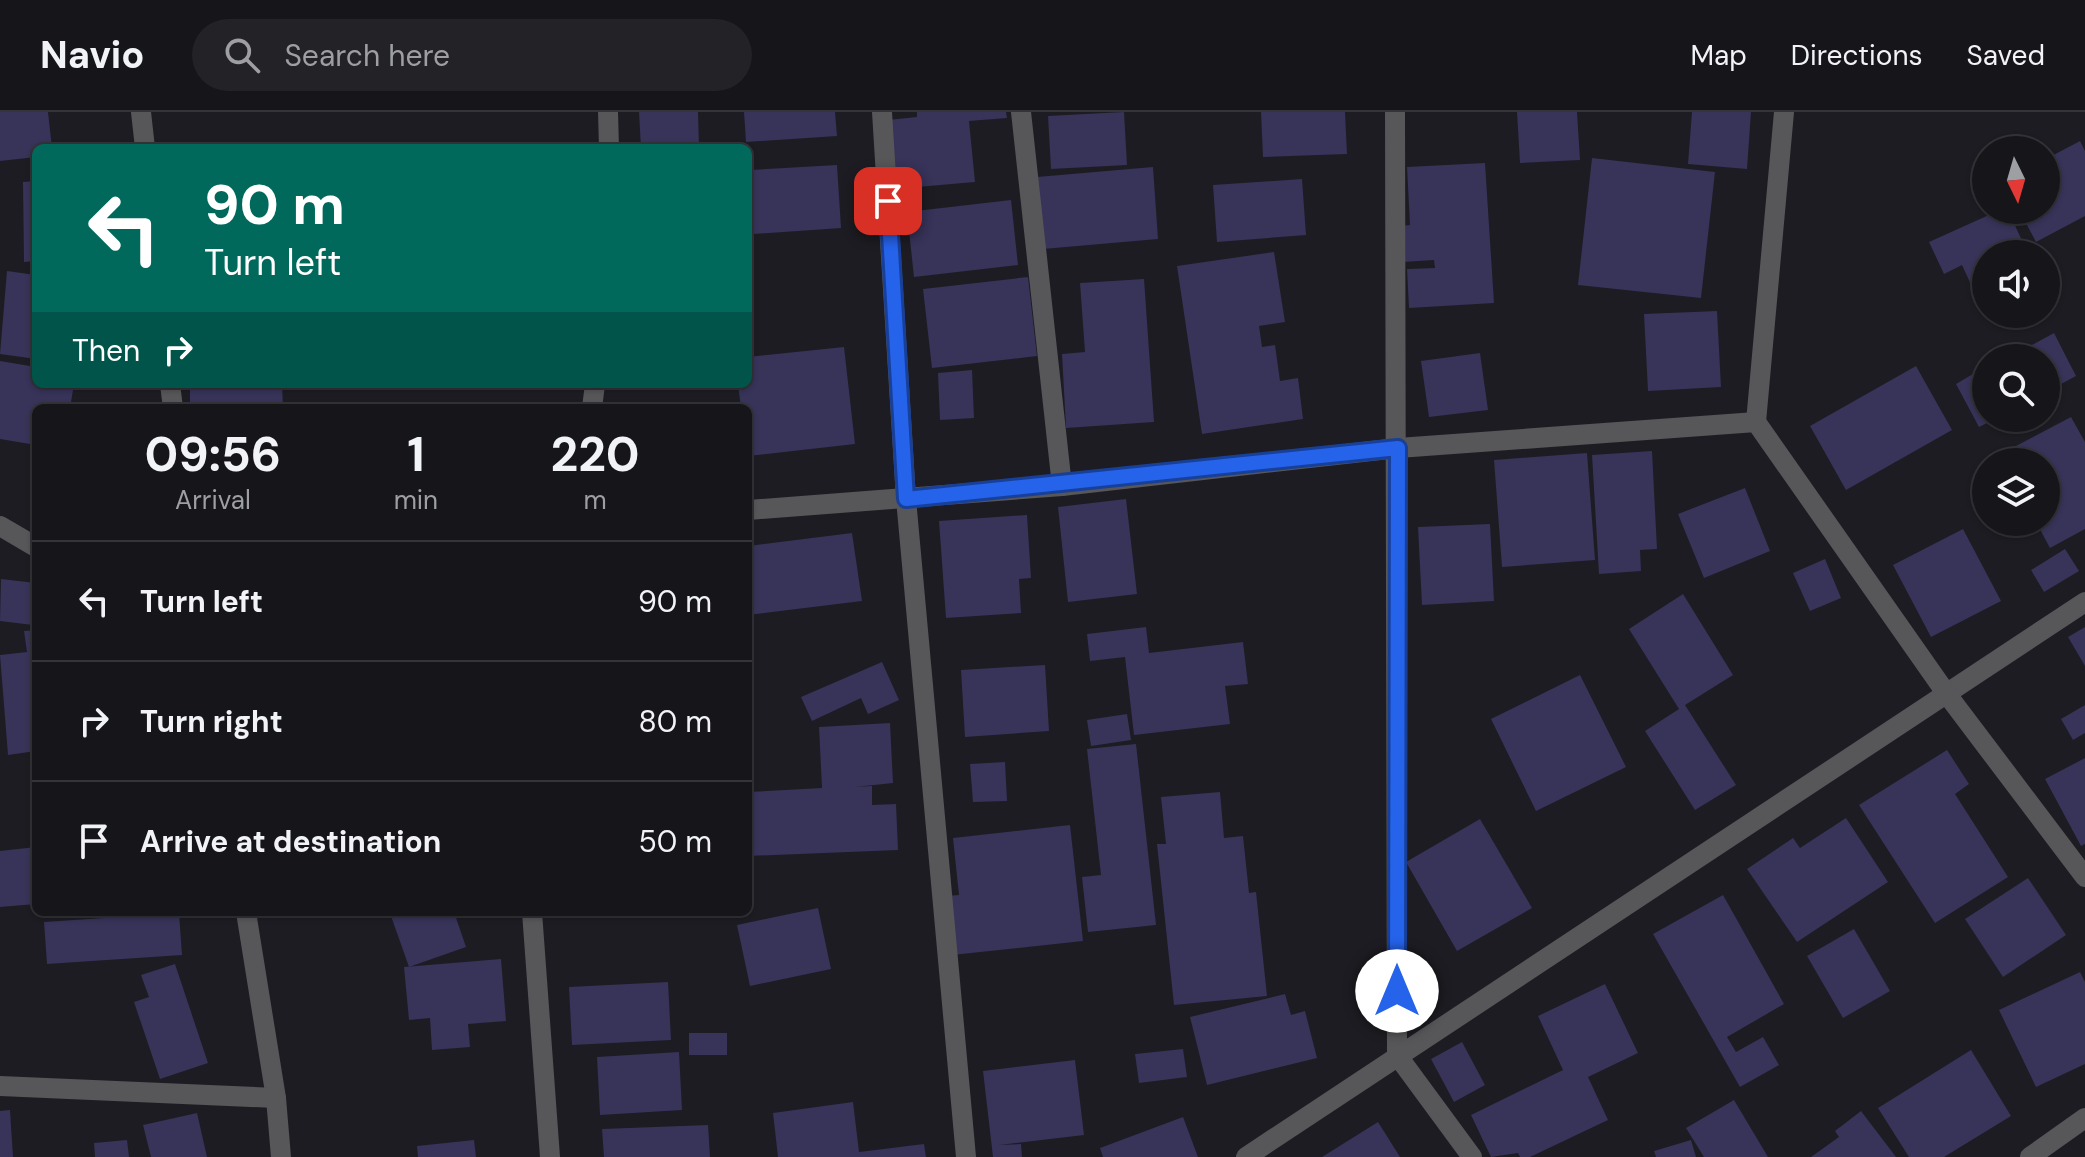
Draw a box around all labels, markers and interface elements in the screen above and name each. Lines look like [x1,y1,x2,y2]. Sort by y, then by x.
search box [192,19,752,91]
text: Navio [40,30,144,80]
icon: search [220,33,264,77]
text: Search here [284,36,450,75]
text: Map [1690,37,1747,74]
text: Directions [1791,37,1923,74]
text: Saved [1967,37,2045,74]
north arrow [1972,136,2060,224]
map controls [1972,136,2060,536]
pin [854,167,922,235]
text: 90 m [204,168,345,241]
icon: left [72,176,176,280]
icon: arrive [866,179,910,223]
text: Turn left [204,239,341,286]
button: sound [1972,240,2060,328]
icon: right [156,328,200,372]
text: Then [72,331,140,370]
button: search [1972,344,2060,432]
text: 09:56 [144,423,281,486]
text: 1 [407,423,425,486]
text: 220 [551,423,640,486]
button: layers [1972,448,2060,536]
text: Arrival [175,483,251,517]
text: min [394,483,438,517]
text: m [583,483,607,517]
icon: left [72,579,116,623]
text: Turn left [140,582,263,621]
text: 90 m [638,582,712,621]
icon: right [72,699,116,743]
text: Turn right [140,702,283,741]
text: 80 m [639,702,712,741]
icon: arrive [72,819,116,863]
text: Arrive at destination [140,822,441,861]
text: 50 m [638,822,712,861]
position arrow [1355,949,1439,1033]

